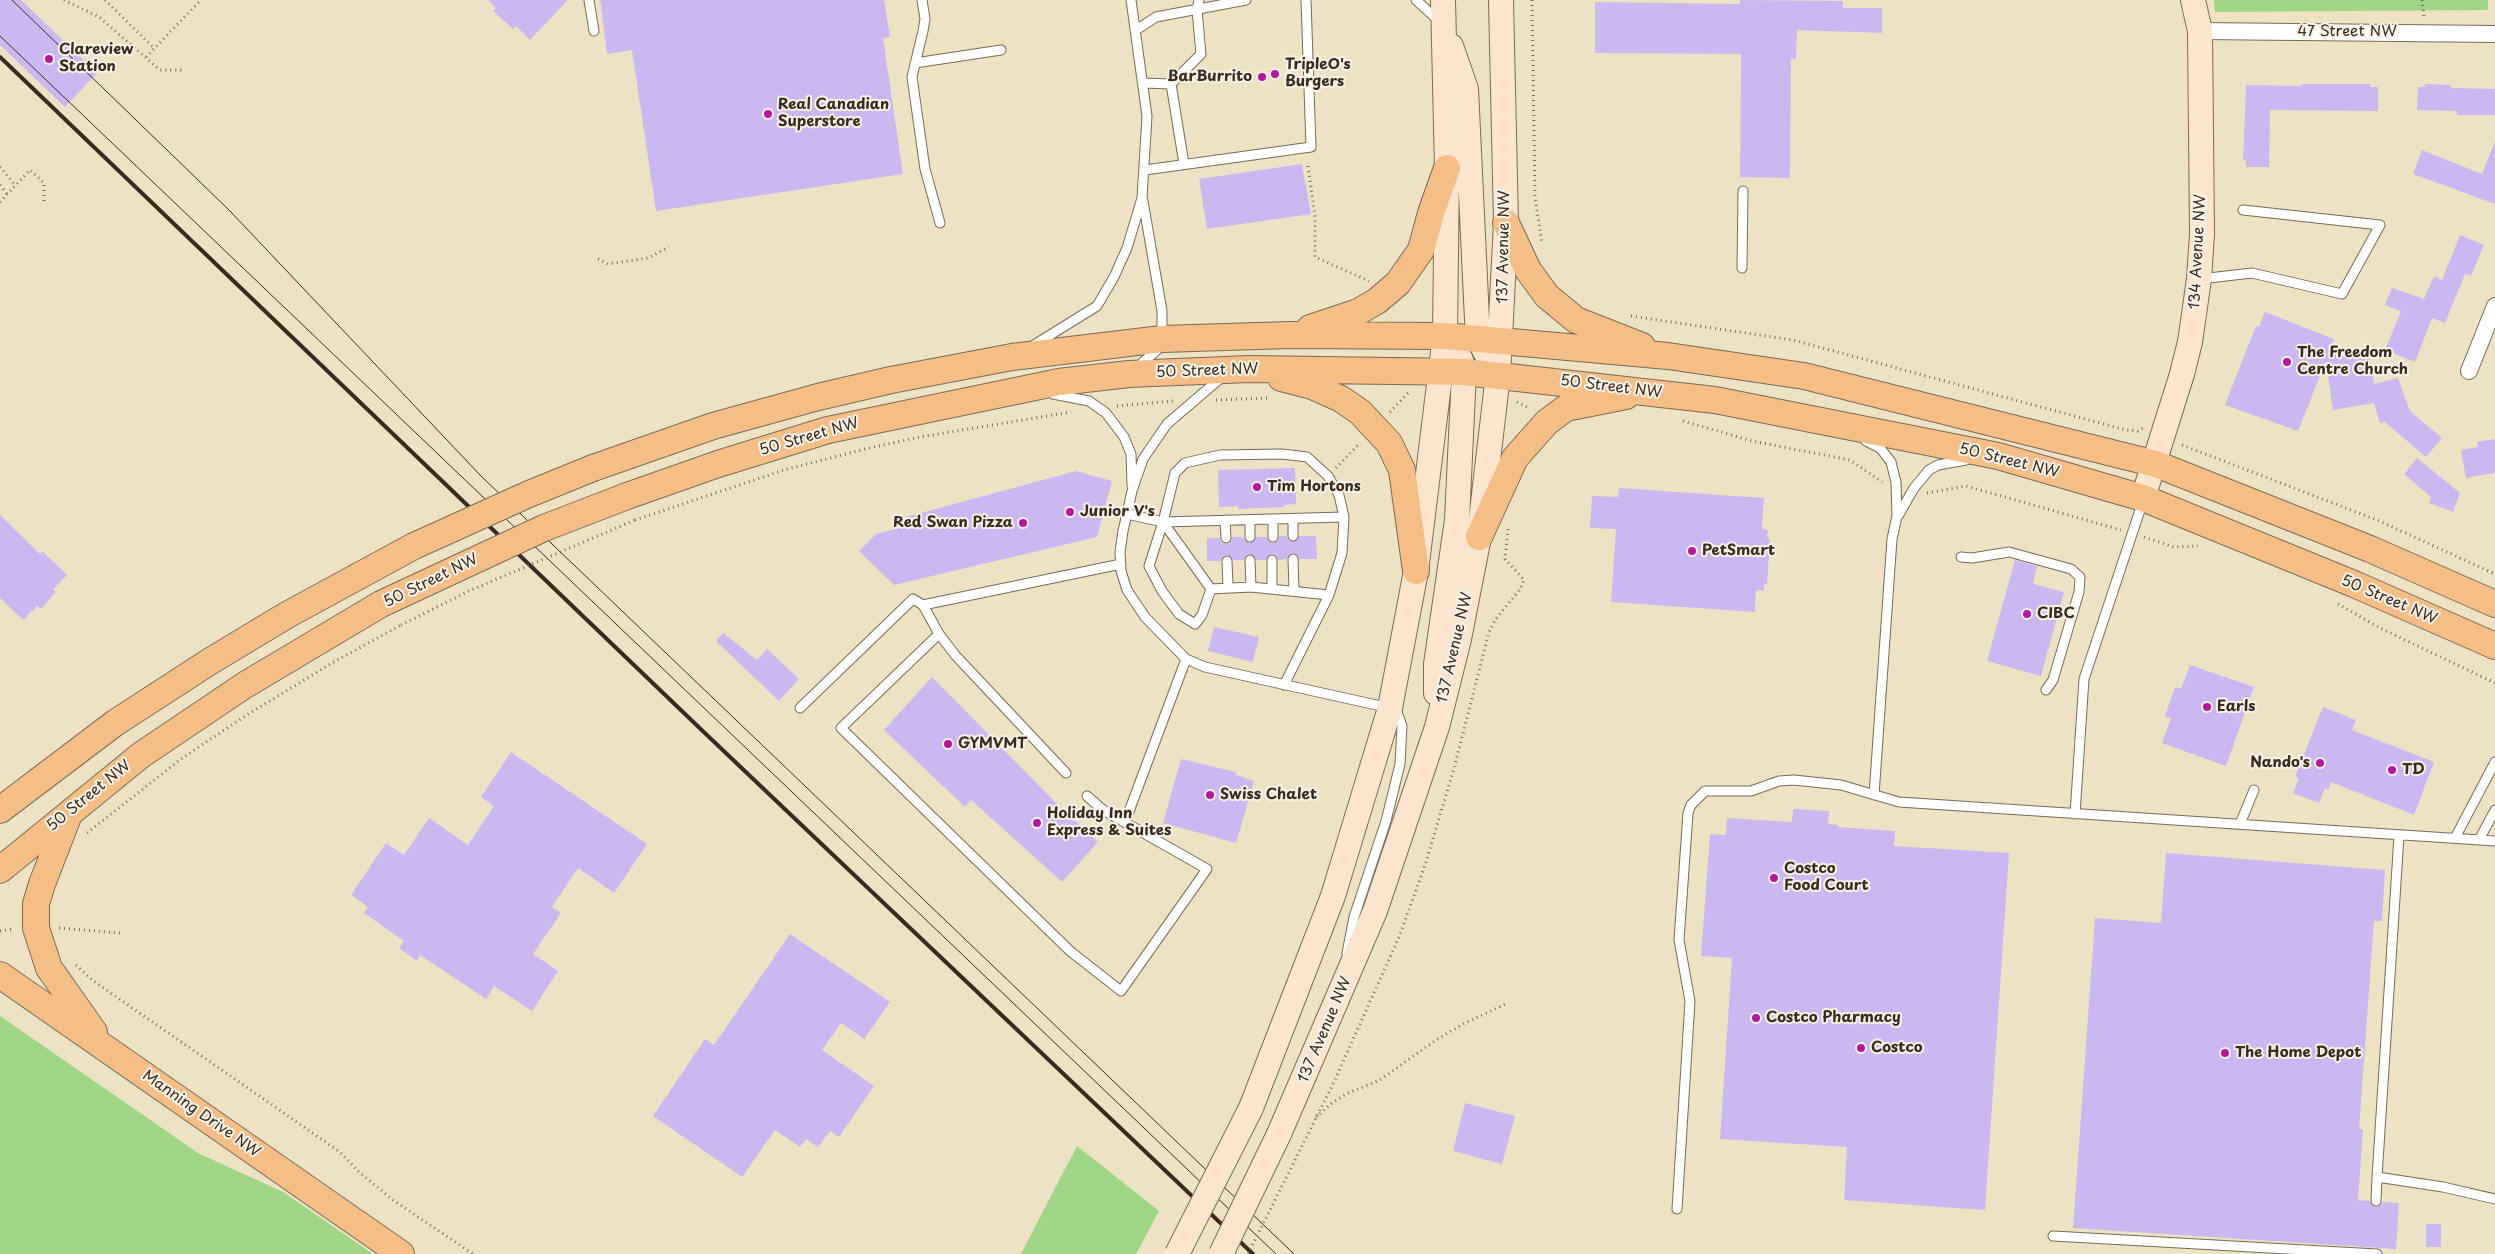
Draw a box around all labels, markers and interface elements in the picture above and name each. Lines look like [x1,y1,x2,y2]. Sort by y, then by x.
street label: 47 Street NW [2297,23,2397,41]
place label: Clareview Station [59,41,133,76]
marker: Clareview Station [43,53,55,65]
place label: TripleO's Burgers [1285,56,1351,91]
place label: BarBurrito [1167,68,1252,86]
marker: TripleO's Burgers [1269,68,1281,80]
marker: BarBurrito [1256,71,1268,83]
place label: Real Canadian Superstore [778,96,889,131]
marker: Real Canadian Superstore [762,108,774,120]
street label: 137 Avenue NW [1494,190,1514,304]
street label: 134 Avenue NW [2186,194,2210,310]
place label: The Freedom Centre Church [2297,344,2408,379]
marker: The Freedom Centre Church [2281,356,2293,368]
street label: 50 Street NW [1156,360,1258,382]
street label: 50 Street NW [1559,372,1663,402]
street label: 50 Street NW [757,414,861,460]
street label: 50 Street NW [1957,440,2061,482]
place label: Tim Hortons [1267,478,1361,496]
marker: Tim Hortons [1251,481,1263,493]
place label: Junior V's [1080,503,1155,521]
marker: Junior V's [1064,506,1076,518]
place label: Red Swan Pizza [893,514,1013,532]
marker: Red Swan Pizza [1017,517,1029,529]
place label: PetSmart [1702,542,1775,560]
marker: PetSmart [1686,545,1698,557]
street label: 50 Street NW [381,550,481,612]
street label: 50 Street NW [2338,572,2440,628]
street label: 137 Avenue NW [1433,591,1477,705]
place label: CIBC [2037,605,2075,623]
marker: CIBC [2021,608,2033,620]
place label: Earls [2217,698,2255,716]
marker: Earls [2201,701,2213,713]
place label: GYMVMT [958,735,1027,753]
marker: GYMVMT [942,738,954,750]
place label: Nando's [2250,754,2310,772]
street label: 50 Street NW [44,757,134,835]
marker: Nando's [2314,757,2326,769]
place label: TD [2402,761,2425,779]
marker: TD [2386,764,2398,776]
place label: Swiss Chalet [1220,786,1317,804]
marker: Swiss Chalet [1204,789,1216,801]
place label: Holiday Inn Express & Suites [1047,805,1171,840]
marker: Holiday Inn Express & Suites [1031,817,1043,829]
place label: Costco Food Court [1784,860,1869,895]
marker: Costco Food Court [1768,872,1780,884]
street label: 137 Avenue NW [1295,974,1355,1086]
place label: Costco Pharmacy [1766,1009,1901,1027]
marker: Costco Pharmacy [1750,1012,1762,1024]
place label: Costco [1871,1039,1922,1057]
marker: Costco [1855,1042,1867,1054]
place label: The Home Depot [2235,1044,2361,1062]
marker: The Home Depot [2219,1047,2231,1059]
street label: Manning Drive NW [139,1067,263,1161]

